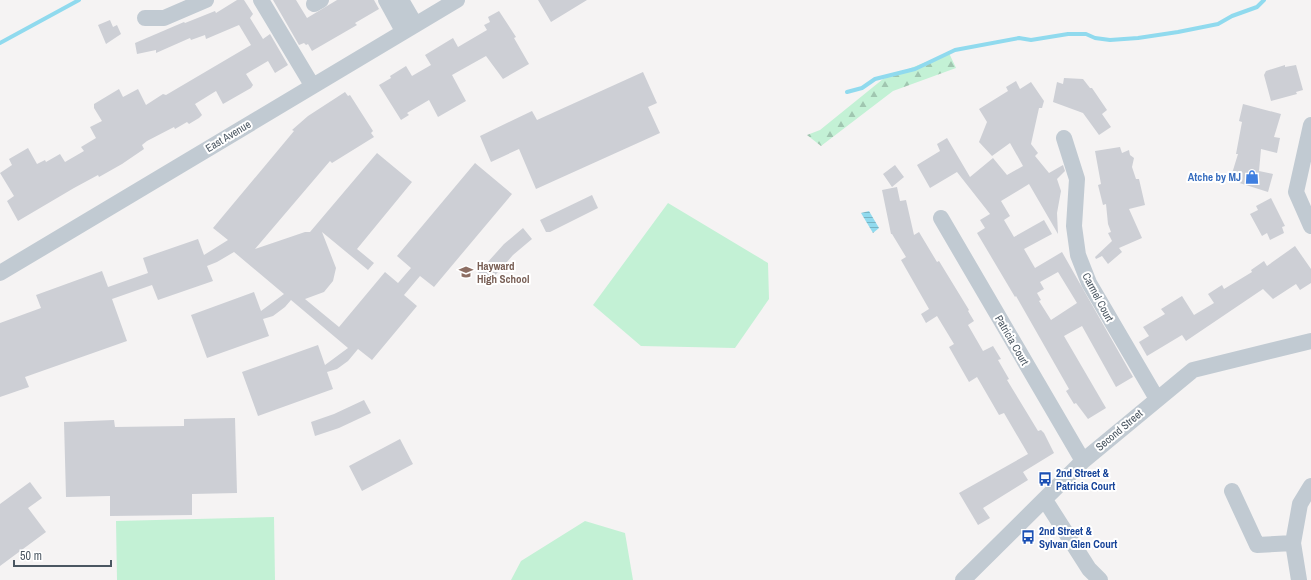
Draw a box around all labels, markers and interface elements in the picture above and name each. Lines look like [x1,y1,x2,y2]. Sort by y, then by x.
street label: East Avenue [203,117,253,155]
shop icon: Atche by MJ [1244,169,1260,185]
place label: Atche by MJ [1188,170,1241,184]
place label: Hayward High School [477,259,530,286]
school or university icon: Hayward High School [458,264,474,280]
street label: Carmel Court [1079,270,1117,324]
street label: Patricia Court [992,312,1032,368]
street label: Second Street [1093,406,1146,454]
place label: 2nd Street & Patricia Court [1056,466,1115,493]
bus stop icon: 2nd Street & Patricia Court [1037,471,1053,487]
place label: 2nd Street & Sylvan Glen Court [1039,524,1117,551]
bus stop icon: 2nd Street & Sylvan Glen Court [1020,529,1036,545]
scale bar [14,542,111,568]
text: 50 m [20,548,42,564]

